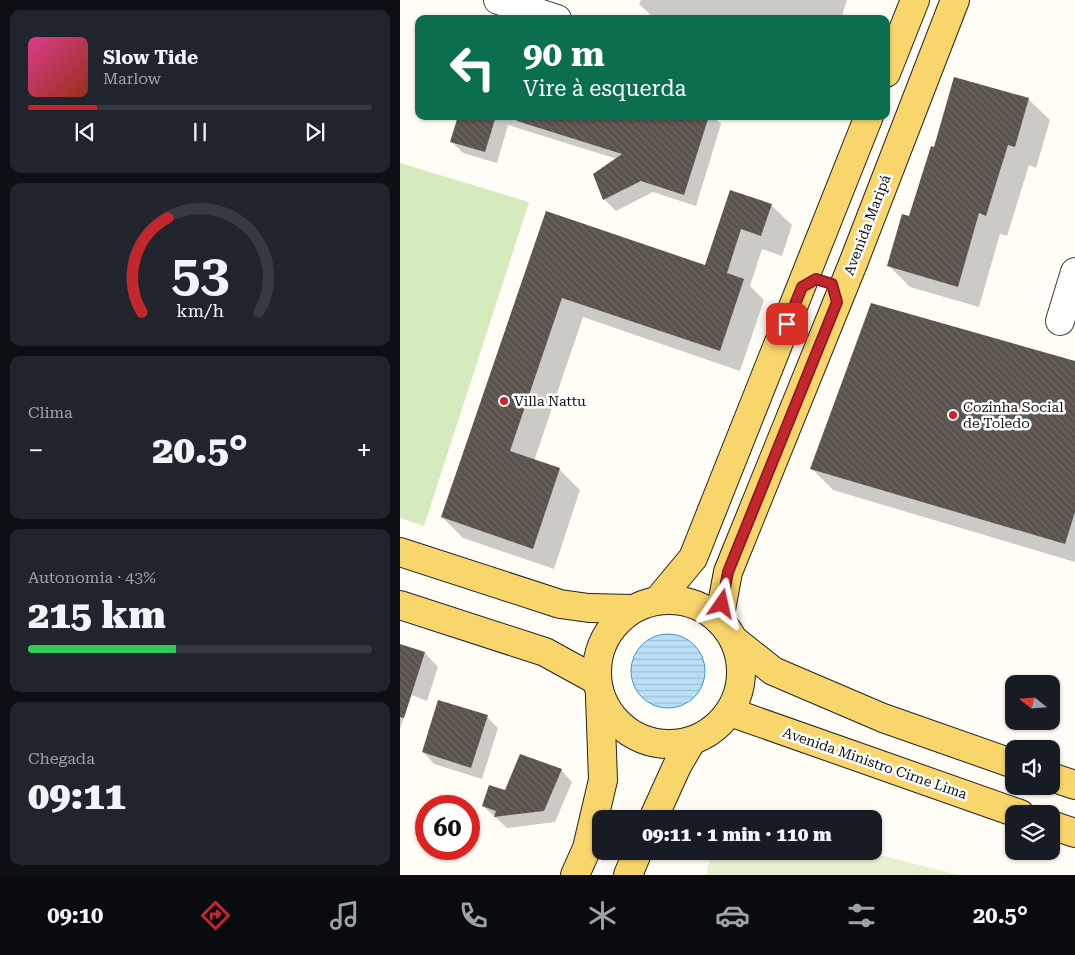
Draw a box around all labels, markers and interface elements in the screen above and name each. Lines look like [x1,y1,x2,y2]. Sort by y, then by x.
text: 90 m [523,34,605,75]
icon: left [440,35,505,100]
text: Slow Tide [103,46,198,69]
text: Marlow [103,69,161,88]
text: Vire à esquerda [523,76,686,101]
icon: previous [71,118,99,146]
icon: pause [186,118,214,146]
icon: next [301,118,329,146]
street label: Avenida Maripá [841,172,894,277]
text: 53 [171,243,229,304]
text: km/h [176,300,224,321]
pin [766,303,808,345]
icon: arrive [773,310,801,338]
place label: Villa Nattu [514,393,586,409]
marker: Villa Nattu [498,395,510,407]
place label: Cozinha Social de Toledo [963,399,1064,431]
text: Clima [28,403,73,422]
marker: Cozinha Social de Toledo [947,409,959,421]
text: 20.5° [152,428,248,472]
text: − [28,434,44,467]
text: + [356,434,372,467]
text: Autonomia · 43% [28,568,156,587]
position arrow [695,577,747,629]
text: 215 km [28,593,166,637]
north arrow [1005,675,1060,730]
map controls [1005,675,1060,860]
street label: Avenida Ministro Cirne Lima [781,724,970,802]
button: sound [1005,740,1060,795]
text: Chegada [28,749,95,768]
text: 09:11 [28,774,126,818]
speed limit sign: 60 [415,795,480,860]
button: layers [1005,805,1060,860]
text: 09:11 · 1 min · 110 m [642,823,832,846]
icon: directions [198,898,233,933]
icon: music [327,898,362,933]
icon: phone [456,898,491,933]
icon: climate [585,898,620,933]
icon: car [715,898,750,933]
icon: filters [844,898,879,933]
text: 09:10 [47,903,103,928]
text: 20.5° [973,903,1028,928]

